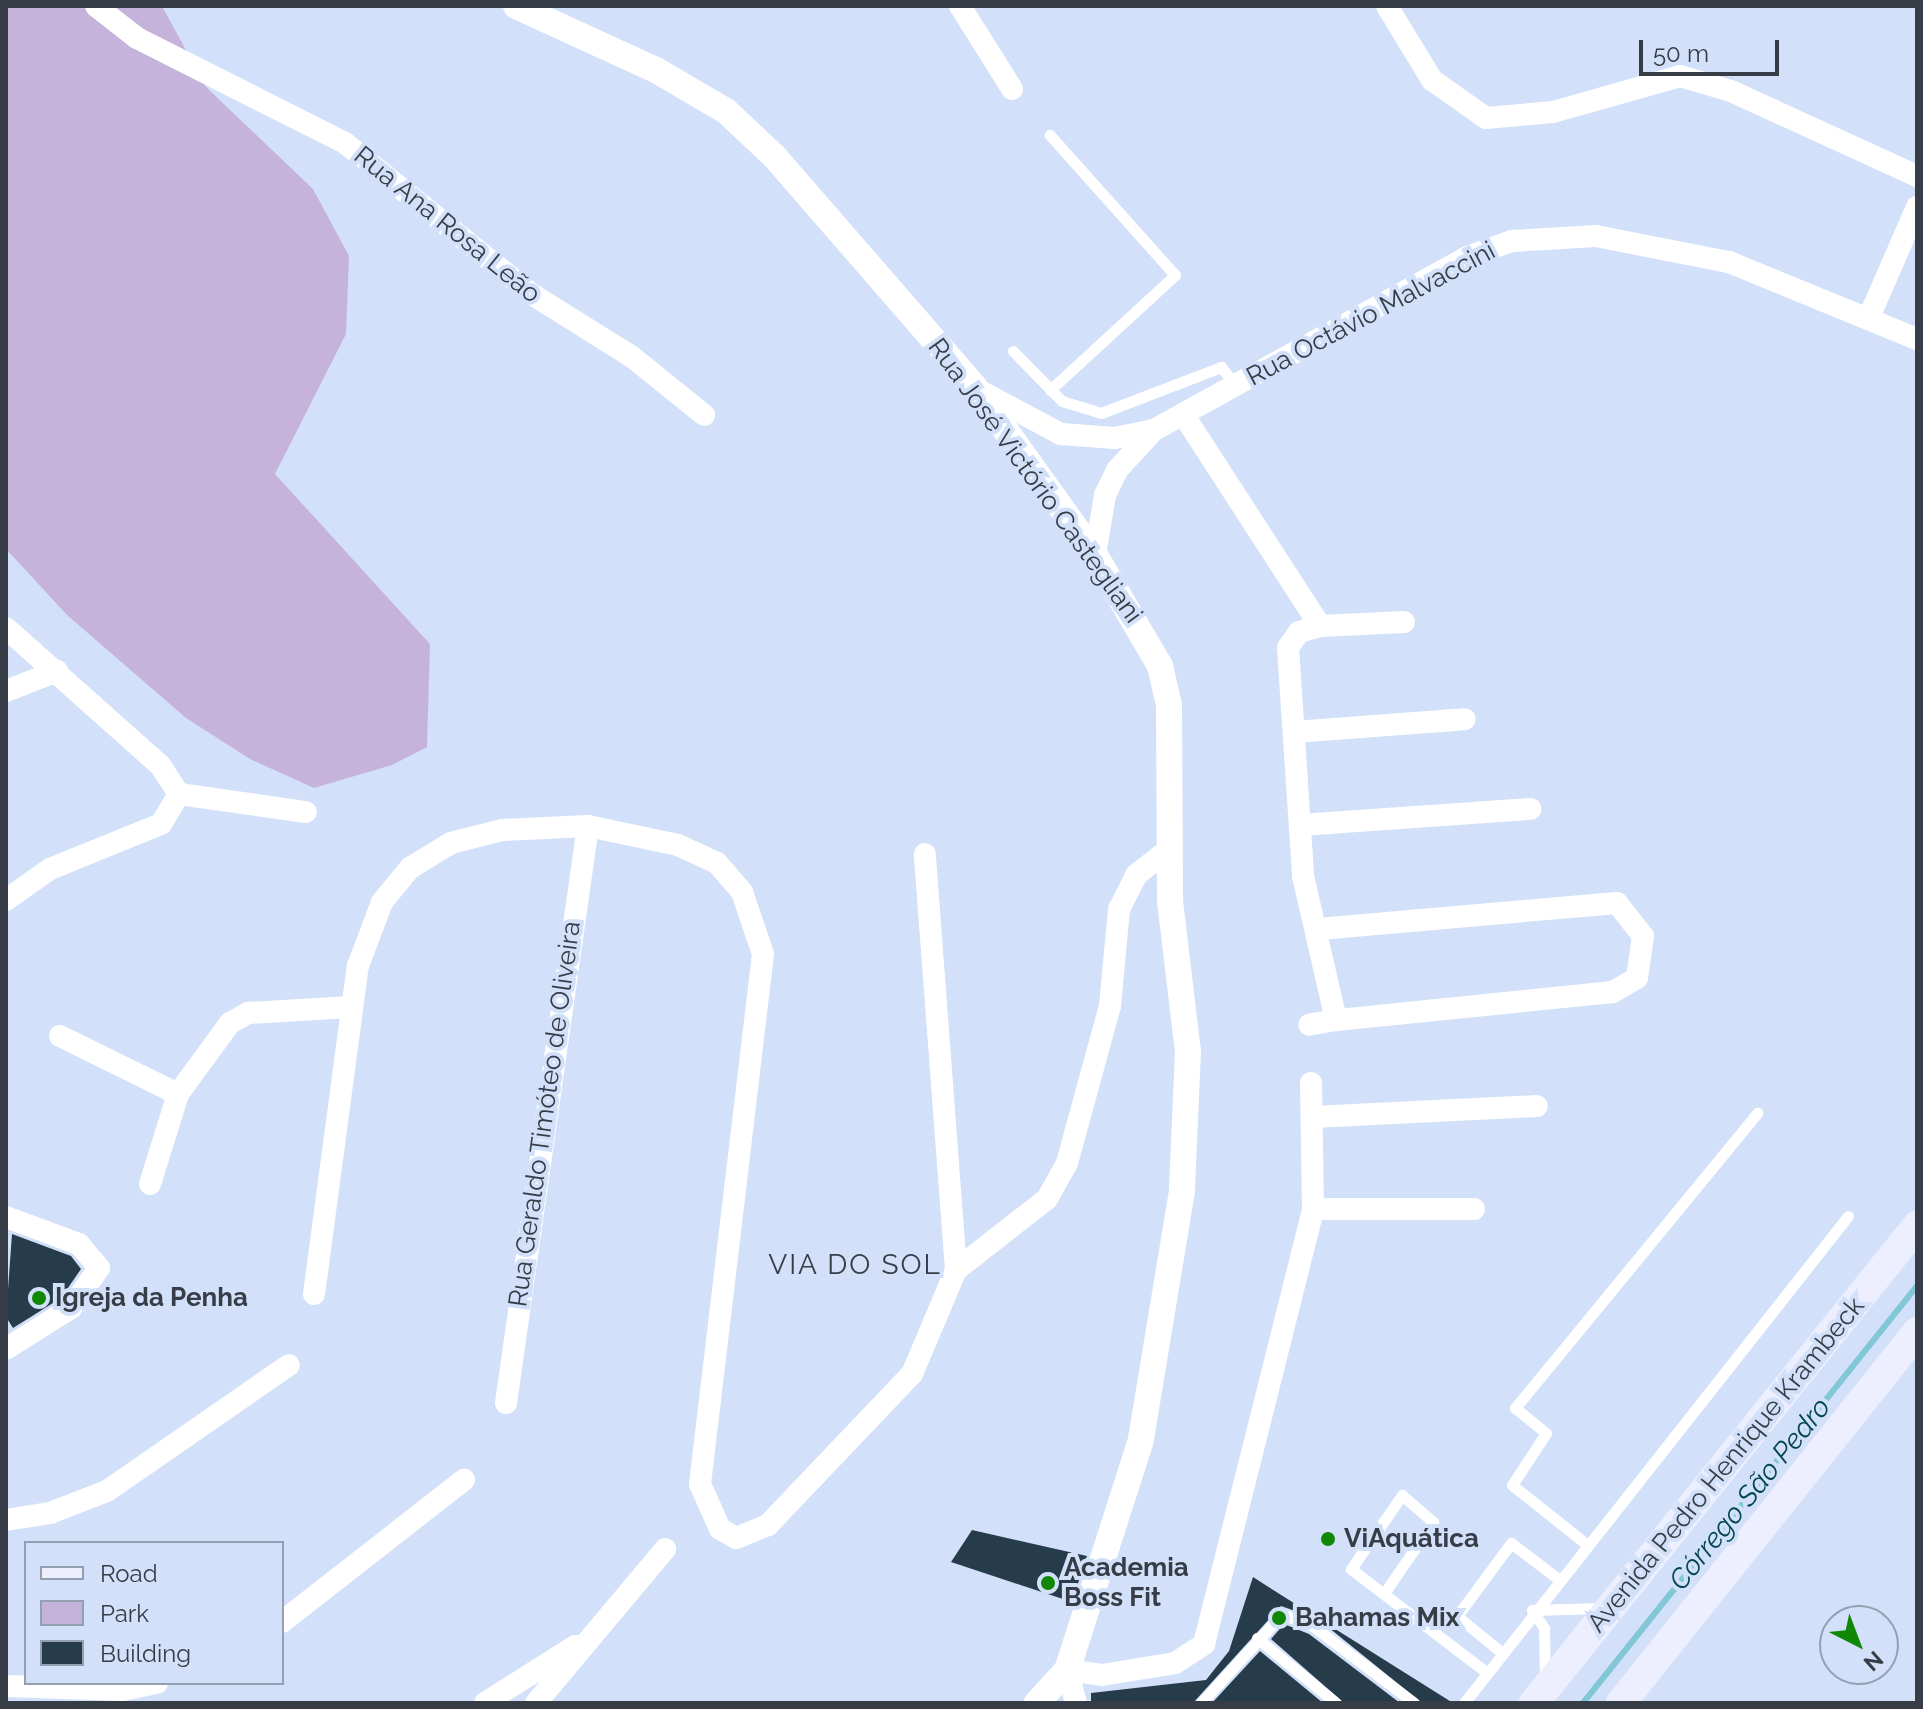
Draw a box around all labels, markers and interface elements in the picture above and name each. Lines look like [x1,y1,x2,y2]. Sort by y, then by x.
scale bar [1643,24,1783,74]
text: 50 m [1653,39,1709,68]
street label: Rua Ana Rosa Leão [347,140,547,310]
street label: Rua Octávio Malvaccini [1241,235,1501,393]
street label: Rua José Victório Castegliani [921,332,1149,630]
street label: Rua Geraldo Timóteo de Oliveira [502,919,588,1309]
district label: VIA DO SOL [768,1248,942,1282]
place label: Igreja da Penha [55,1282,248,1314]
marker: Igreja da Penha [30,1289,48,1307]
street label: Avenida Pedro Henrique Krambeck [1581,1291,1871,1639]
water label: Córrego São Pedro [1662,1391,1838,1597]
place label: ViAquática [1344,1523,1479,1555]
marker: ViAquática [1319,1530,1337,1548]
legend [24,1541,284,1685]
place label: Academia Boss Fit [1064,1552,1189,1614]
text: Road [100,1559,158,1588]
marker: Academia Boss Fit [1039,1574,1057,1592]
text: Park [100,1599,149,1628]
place label: Bahamas Mix [1295,1602,1459,1634]
north arrow [1819,1605,1899,1685]
marker: Bahamas Mix [1270,1609,1288,1627]
text: Building [100,1639,191,1668]
text: N [1859,1646,1889,1677]

